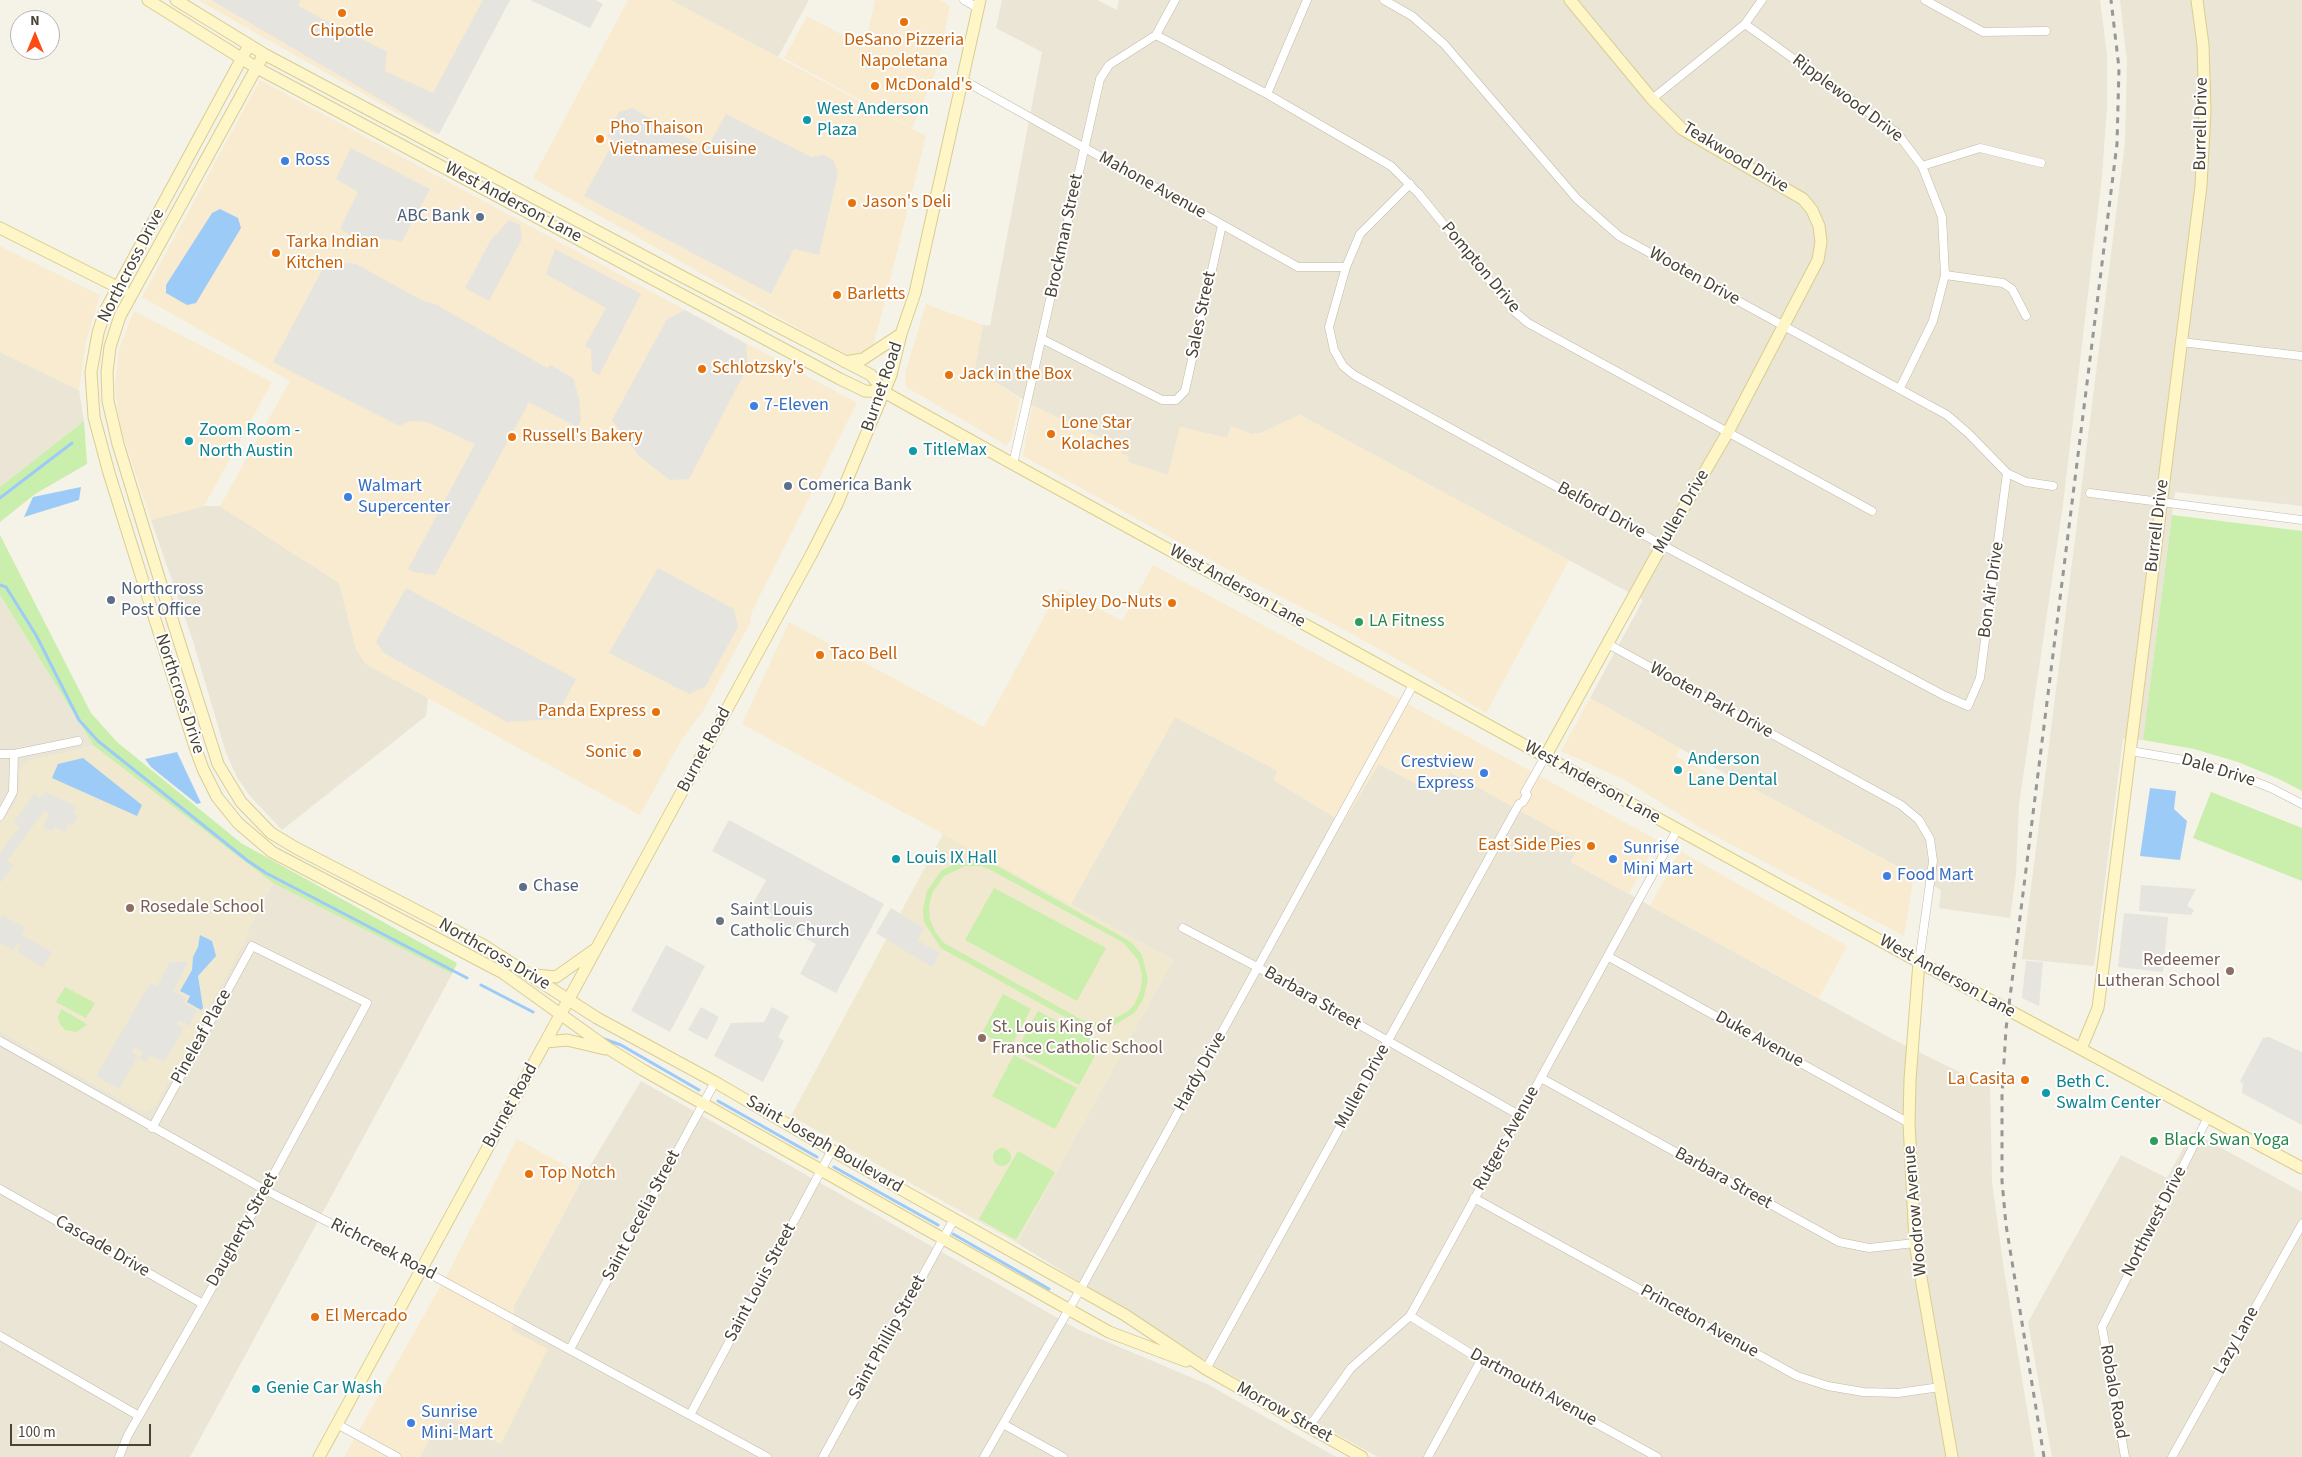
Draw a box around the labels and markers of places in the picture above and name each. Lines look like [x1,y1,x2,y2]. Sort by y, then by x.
marker: Chipotle [336,7,348,19]
marker: DeSano Pizzeria Napoletana [898,16,910,28]
place label: Chipotle [310,21,374,43]
place label: DeSano Pizzeria Napoletana [844,30,964,72]
place label: McDonald's [885,75,972,97]
marker: McDonald's [869,80,881,92]
place label: West Anderson Plaza [817,99,929,142]
marker: West Anderson Plaza [801,114,813,126]
place label: Pho Thaison Vietnamese Cuisine [610,118,756,160]
marker: Pho Thaison Vietnamese Cuisine [594,133,606,145]
place label: Ross [295,150,330,172]
marker: Ross [279,155,291,167]
place label: Jason's Deli [862,192,951,214]
marker: Jason's Deli [846,197,858,209]
place label: ABC Bank [397,206,470,228]
marker: ABC Bank [474,211,486,223]
place label: Tarka Indian Kitchen [286,232,379,274]
marker: Tarka Indian Kitchen [270,247,282,259]
place label: Barletts [847,284,905,306]
marker: Barletts [831,289,843,301]
place label: Schlotzsky's [712,358,804,380]
marker: Schlotzsky's [696,363,708,375]
place label: Jack in the Box [959,364,1072,386]
marker: Jack in the Box [943,369,955,381]
place label: 7-Eleven [764,395,829,417]
marker: 7-Eleven [748,400,760,412]
place label: Lone Star Kolaches [1061,413,1132,456]
place label: Zoom Room - North Austin [199,420,300,462]
place label: Russell's Bakery [522,426,643,448]
marker: Lone Star Kolaches [1045,428,1057,440]
marker: Russell's Bakery [506,431,518,443]
marker: Zoom Room - North Austin [183,435,195,447]
place label: TitleMax [923,440,987,462]
marker: TitleMax [907,445,919,457]
place label: Comerica Bank [798,475,912,497]
place label: Walmart Supercenter [358,476,450,518]
marker: Comerica Bank [782,480,794,492]
marker: Walmart Supercenter [342,491,354,503]
place label: Northcross Post Office [121,579,204,622]
place label: Shipley Do-Nuts [1041,592,1162,614]
marker: Northcross Post Office [105,594,117,606]
marker: Shipley Do-Nuts [1166,597,1178,609]
place label: LA Fitness [1369,611,1444,633]
marker: LA Fitness [1353,616,1365,628]
place label: Taco Bell [830,644,897,666]
marker: Taco Bell [814,649,826,661]
place label: Panda Express [538,701,646,723]
marker: Panda Express [650,706,662,718]
place label: Sonic [585,742,627,764]
marker: Sonic [631,747,643,759]
place label: Anderson Lane Dental [1688,749,1777,792]
place label: Crestview Express [1401,752,1474,794]
marker: Anderson Lane Dental [1672,764,1684,776]
marker: Crestview Express [1478,767,1490,779]
place label: East Side Pies [1478,835,1581,857]
place label: Sunrise Mini Mart [1623,838,1693,881]
marker: East Side Pies [1585,840,1597,852]
place label: Louis IX Hall [906,848,997,870]
marker: Louis IX Hall [890,853,902,865]
marker: Sunrise Mini Mart [1607,853,1619,865]
place label: Food Mart [1897,865,1973,887]
marker: Food Mart [1881,870,1893,882]
place label: Chase [533,876,579,898]
marker: Chase [517,881,529,893]
place label: Rosedale School [140,897,264,919]
place label: Saint Louis Catholic Church [730,900,849,942]
marker: Rosedale School [124,902,136,914]
marker: Saint Louis Catholic Church [714,915,726,927]
place label: Redeemer Lutheran School [2097,950,2220,992]
marker: Redeemer Lutheran School [2224,965,2236,977]
place label: St. Louis King of France Catholic School [992,1017,1163,1060]
marker: St. Louis King of France Catholic School [976,1032,988,1044]
place label: La Casita [1947,1069,2015,1091]
place label: Beth C. Swalm Center [2056,1072,2161,1114]
marker: La Casita [2019,1074,2031,1086]
marker: Beth C. Swalm Center [2040,1087,2052,1099]
place label: Black Swan Yoga [2164,1130,2289,1152]
marker: Black Swan Yoga [2148,1135,2160,1147]
place label: Top Notch [539,1163,616,1185]
marker: Top Notch [523,1168,535,1180]
place label: El Mercado [325,1306,408,1328]
marker: El Mercado [309,1311,321,1323]
place label: Genie Car Wash [266,1378,382,1400]
marker: Genie Car Wash [250,1383,262,1395]
place label: Sunrise Mini-Mart [421,1402,493,1445]
marker: Sunrise Mini-Mart [405,1417,417,1429]

